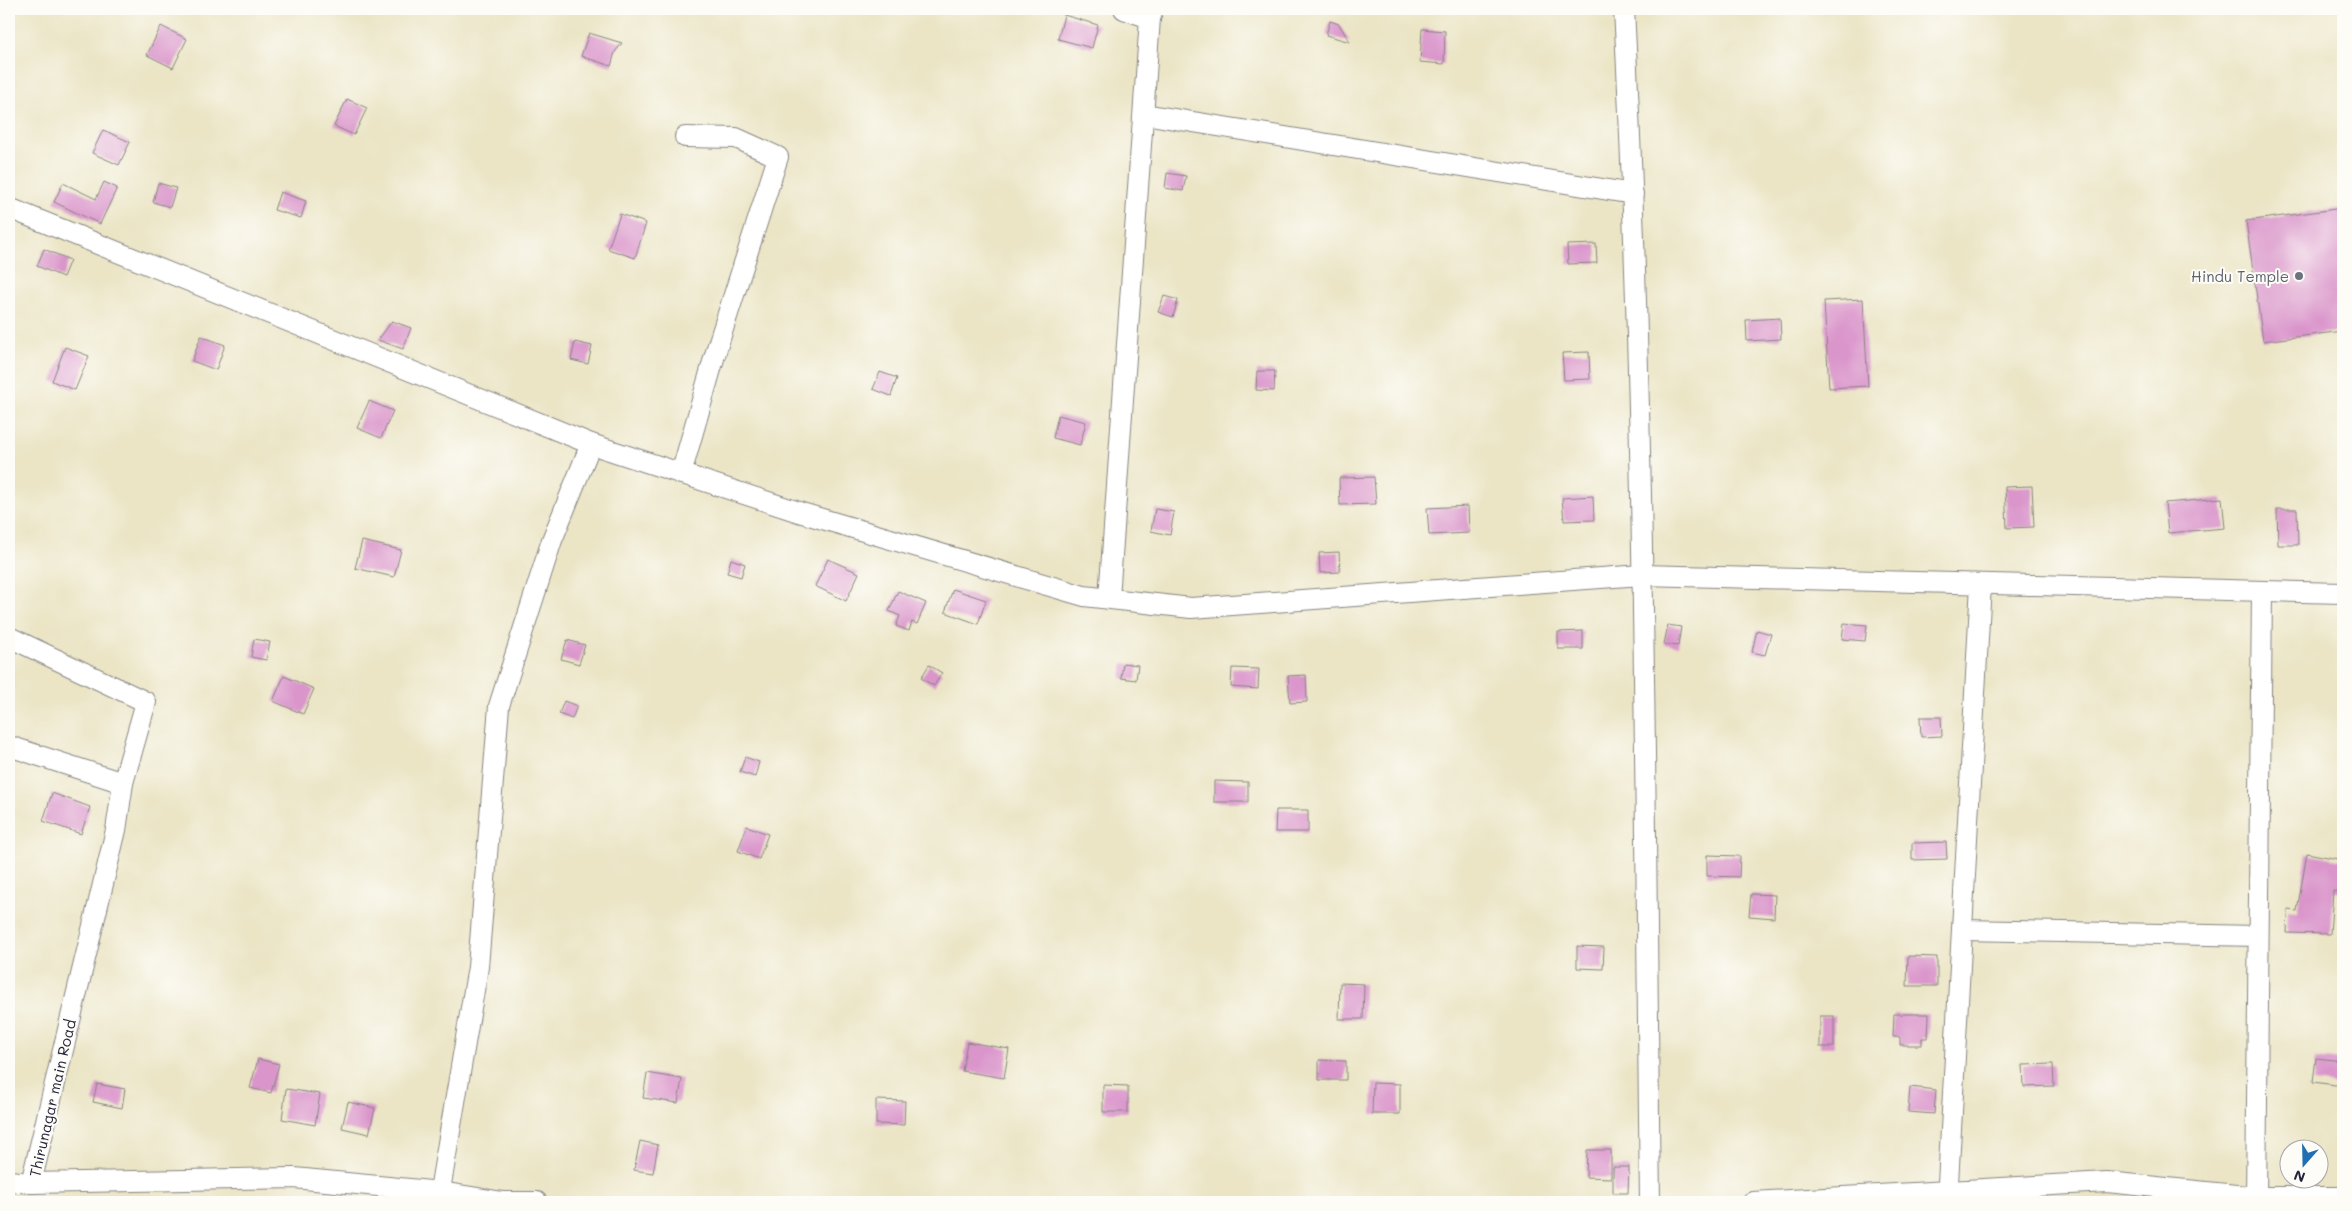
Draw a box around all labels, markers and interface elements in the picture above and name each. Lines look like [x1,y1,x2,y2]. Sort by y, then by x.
place label: Hindu Temple [2191,266,2289,286]
marker: Hindu Temple [2293,270,2305,282]
street label: Thirunagar main Road [24,1017,80,1179]
north arrow [2280,1138,2330,1188]
text: N [2291,1166,2308,1187]

